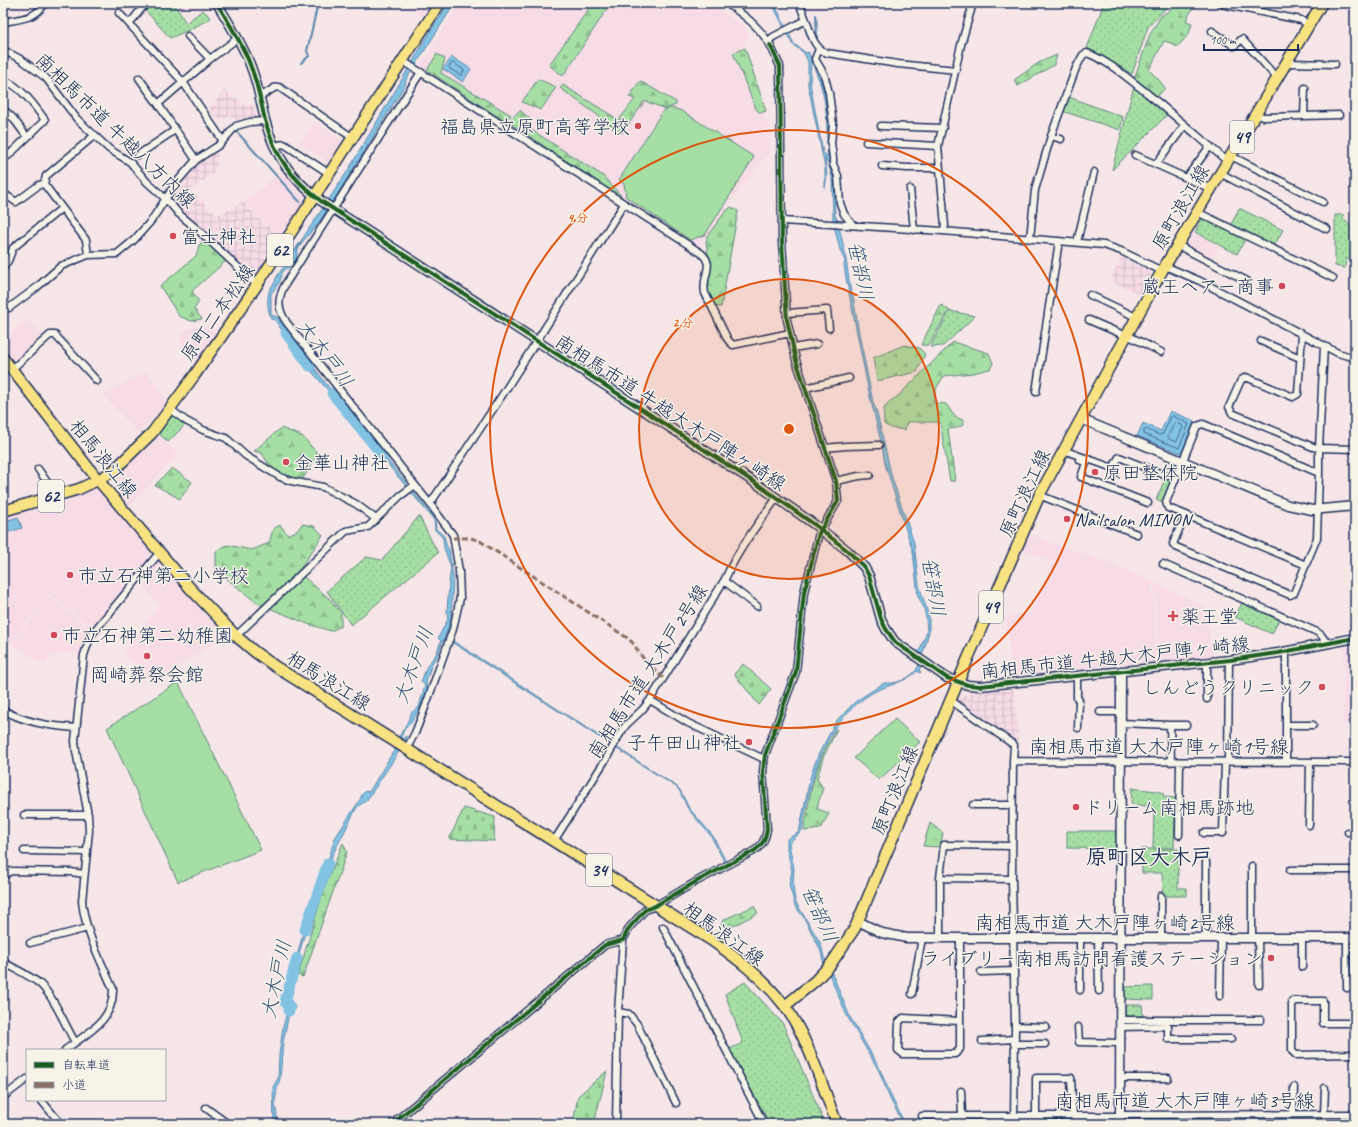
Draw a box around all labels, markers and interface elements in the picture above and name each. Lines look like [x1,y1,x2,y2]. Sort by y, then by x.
scale bar [1204,26,1298,52]
text: 100 m [1210,32,1237,48]
street label: 南相馬市道 牛越八方内線 [30,48,200,214]
place label: 福島県立原町高等学校 [440,115,630,139]
marker: 福島県立原町高等学校 [633,121,643,131]
road number: 49 [1230,121,1254,153]
street label: 原町浪江線 [1147,160,1215,255]
text: 4 分 [568,210,588,226]
place label: 富士神社 [181,225,257,249]
marker: 富士神社 [168,231,178,241]
road number: 62 [267,234,293,266]
water label: 笹部川 [842,239,879,303]
street label: 原町二本松線 [175,259,260,366]
place label: 蔵王ヘアー商事 [1142,275,1274,299]
marker: 蔵王ヘアー商事 [1277,281,1287,291]
water label: 大木戸川 [291,314,359,393]
text: 2 分 [673,315,693,331]
street label: 南相馬市道 牛越大木戸陣ヶ崎線 [550,329,790,497]
street label: 相馬浪江線 [64,414,142,503]
centre of rings [782,422,796,436]
street label: 原町浪江線 [994,445,1056,542]
place label: 金華山神社 [294,451,389,475]
marker: 金華山神社 [281,457,291,467]
place label: 原田整体院 [1103,461,1198,485]
marker: 原田整体院 [1090,467,1100,477]
road number: 62 [38,480,64,512]
place label: Nailsalon MINON [1075,508,1194,532]
marker: Nailsalon MINON [1062,514,1072,524]
water label: 笹部川 [916,555,951,619]
place label: 市立石神第二小学校 [78,564,249,588]
marker: 市立石神第二小学校 [65,570,75,580]
street label: 南相馬市道 大木戸2号線 [582,580,713,763]
road number: 49 [979,591,1003,623]
place label: 薬王堂 [1181,605,1238,629]
marker: 薬王堂 [1168,611,1178,621]
water label: 大木戸川 [388,623,439,707]
place label: 市立石神第二幼稚園 [62,624,233,648]
marker: 市立石神第二幼稚園 [49,630,59,640]
street label: 南相馬市道 牛越大木戸陣ヶ崎線 [979,632,1251,684]
street label: 相馬浪江線 [282,645,375,716]
marker: 岡崎葬祭会館 [142,651,152,661]
place label: 岡崎葬祭会館 [90,663,204,687]
place label: しんどうクリニック [1143,676,1314,700]
marker: しんどうクリニック [1317,682,1327,692]
place label: 子午田山神社 [627,731,741,755]
street label: 南相馬市道 大木戸陣ヶ崎1号線 [1029,735,1289,759]
marker: 子午田山神社 [744,737,754,747]
street label: 原町浪江線 [866,742,924,839]
place label: ドリーム南相馬跡地 [1084,796,1254,820]
marker: ドリーム南相馬跡地 [1071,802,1081,812]
district label: 原町区大木戸 [1086,844,1212,870]
road number: 34 [586,854,612,886]
water label: 笹部川 [796,882,843,947]
street label: 相馬浪江線 [678,896,769,971]
street label: 南相馬市道 大木戸陣ヶ崎2号線 [975,911,1235,935]
water label: 大木戸川 [256,937,297,1021]
place label: ライブリー南相馬訪問看護ステーション [921,947,1263,971]
marker: ライブリー南相馬訪問看護ステーション [1266,953,1276,963]
legend [26,1049,166,1101]
text: 自転車道 [62,1057,110,1073]
text: 小道 [62,1077,86,1093]
street label: 南相馬市道 大木戸陣ヶ崎3号線 [1055,1089,1315,1113]

